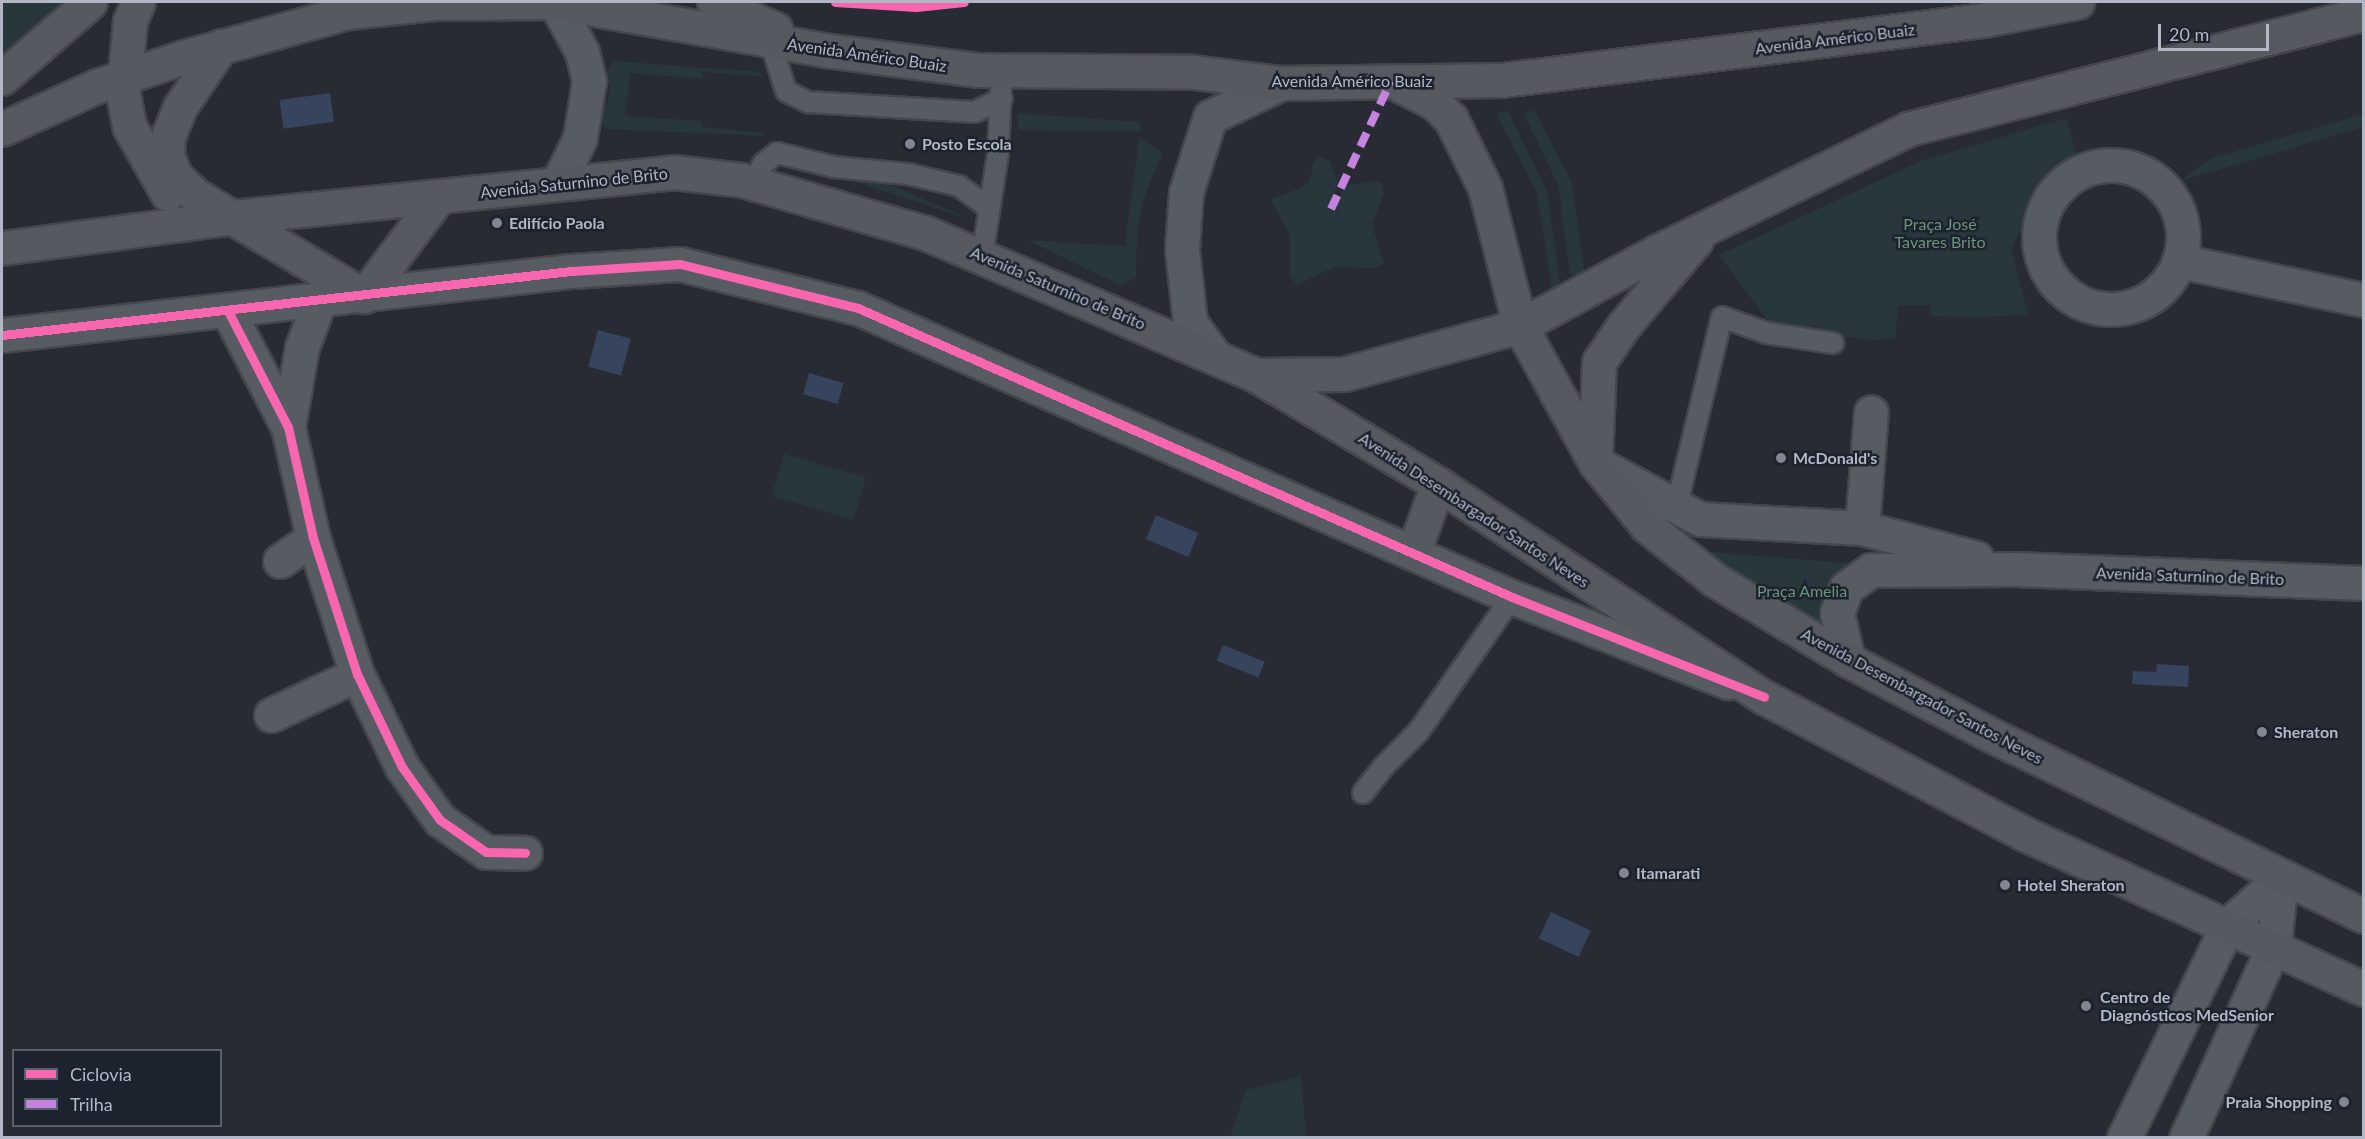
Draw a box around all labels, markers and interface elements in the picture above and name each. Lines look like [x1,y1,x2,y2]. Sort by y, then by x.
scale bar [2161,12,2272,50]
street label: Avenida Américo Buaiz [1754,20,1916,58]
text: 20 m [2169,23,2209,45]
street label: Avenida Américo Buaiz [786,34,948,76]
street label: Avenida Américo Buaiz [1271,71,1433,91]
place label: Posto Escola [922,134,1012,154]
marker: Posto Escola [903,137,917,151]
street label: Avenida Saturnino de Brito [479,164,669,202]
place label: Edifício Paola [509,213,605,233]
park label: Praça José Tavares Brito [1894,214,1986,252]
marker: Edifício Paola [490,216,504,230]
street label: Avenida Saturnino de Brito [968,242,1148,334]
street label: Avenida Desembargador Santos Neves [1355,428,1593,592]
place label: McDonald's [1793,448,1877,468]
marker: McDonald's [1774,451,1788,465]
street label: Avenida Saturnino de Brito [2096,563,2284,589]
park label: Praça Amelia [1757,581,1847,601]
street label: Avenida Desembargador Santos Neves [1798,624,2046,768]
place label: Sheraton [2274,722,2338,742]
marker: Sheraton [2255,725,2269,739]
place label: Itamarati [1636,863,1700,883]
marker: Itamarati [1617,866,1631,880]
place label: Hotel Sheraton [2017,875,2125,895]
marker: Hotel Sheraton [1998,878,2012,892]
place label: Centro de Diagnósticos MedSenior [2100,987,2274,1025]
marker: Centro de Diagnósticos MedSenior [2077,997,2095,1015]
legend [12,1049,222,1127]
text: Ciclovia [70,1063,132,1085]
place label: Praia Shopping [2226,1092,2332,1112]
text: Trilha [70,1093,113,1115]
marker: Praia Shopping [2337,1095,2351,1109]

